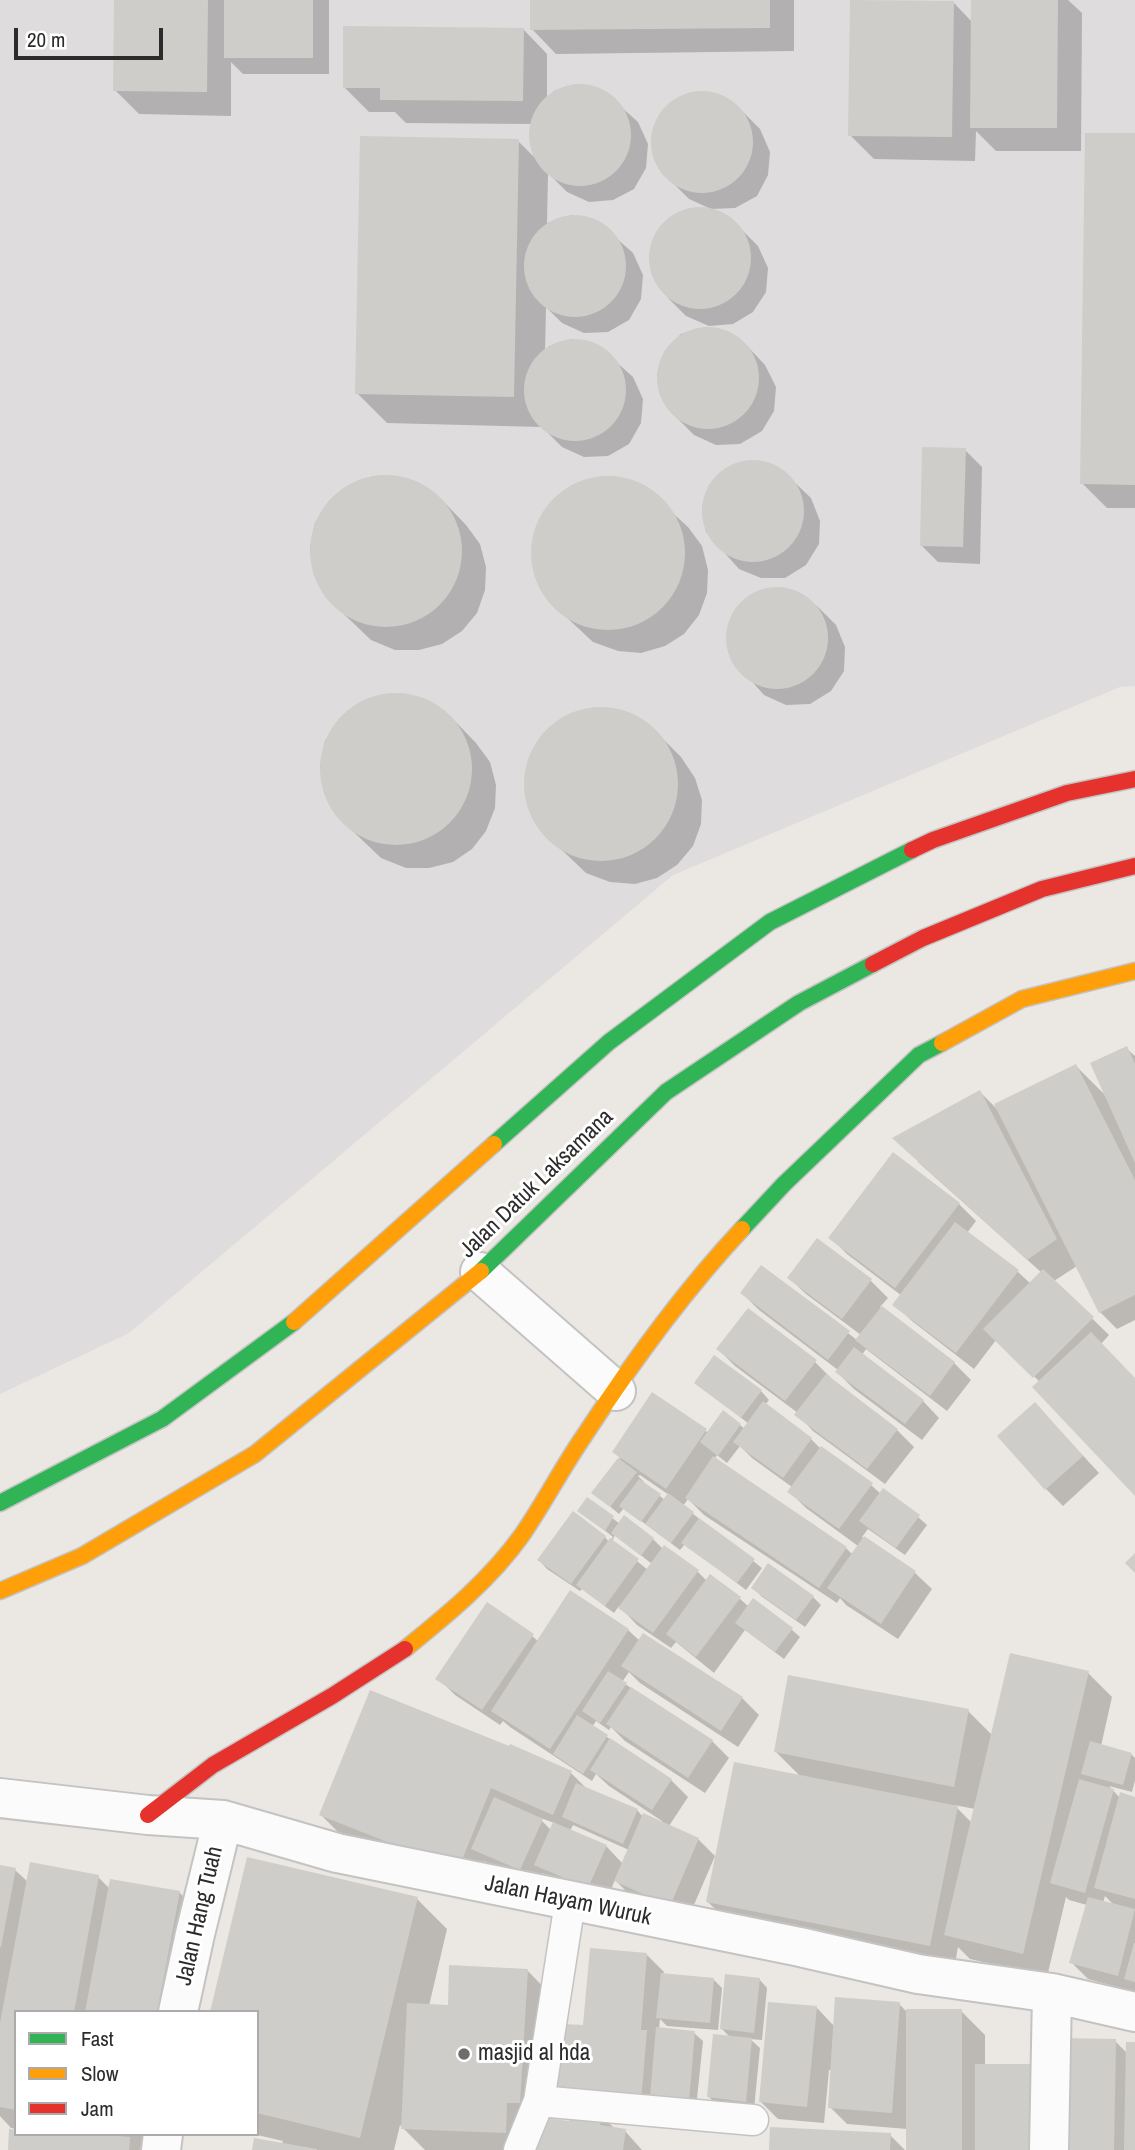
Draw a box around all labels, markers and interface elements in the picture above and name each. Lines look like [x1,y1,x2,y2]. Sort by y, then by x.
scale bar [18,14,166,58]
text: 20 m [27,25,65,54]
street label: Jalan Datuk Laksamana [455,1104,619,1264]
street label: Jalan Hang Tuah [171,1844,229,1988]
street label: Jalan Hayam Wuruk [482,1870,654,1932]
legend [14,2010,259,2136]
text: Fast [81,2024,114,2053]
place label: masjid al hda [478,2040,590,2068]
marker: masjid al hda [456,2046,472,2062]
text: Slow [81,2059,118,2088]
text: Jam [81,2094,114,2123]

